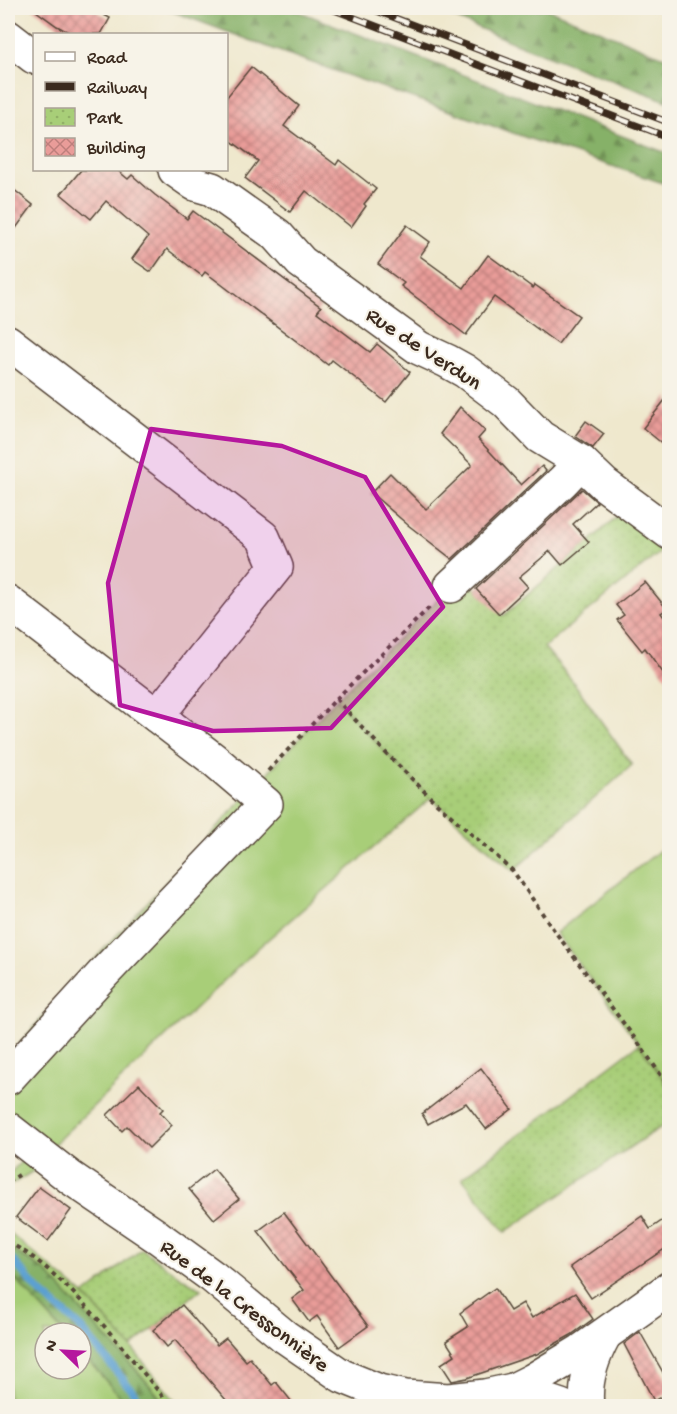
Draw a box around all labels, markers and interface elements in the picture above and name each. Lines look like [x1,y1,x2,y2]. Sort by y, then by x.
legend [33,33,228,171]
text: Road [87,49,128,70]
text: Railway [87,79,147,100]
text: Park [86,109,123,130]
text: Building [86,139,146,160]
street label: Rue de Verdun [360,303,486,398]
street label: Rue de la Cressonnière [154,1235,334,1380]
north arrow [33,1321,93,1381]
text: N [42,1337,64,1355]

